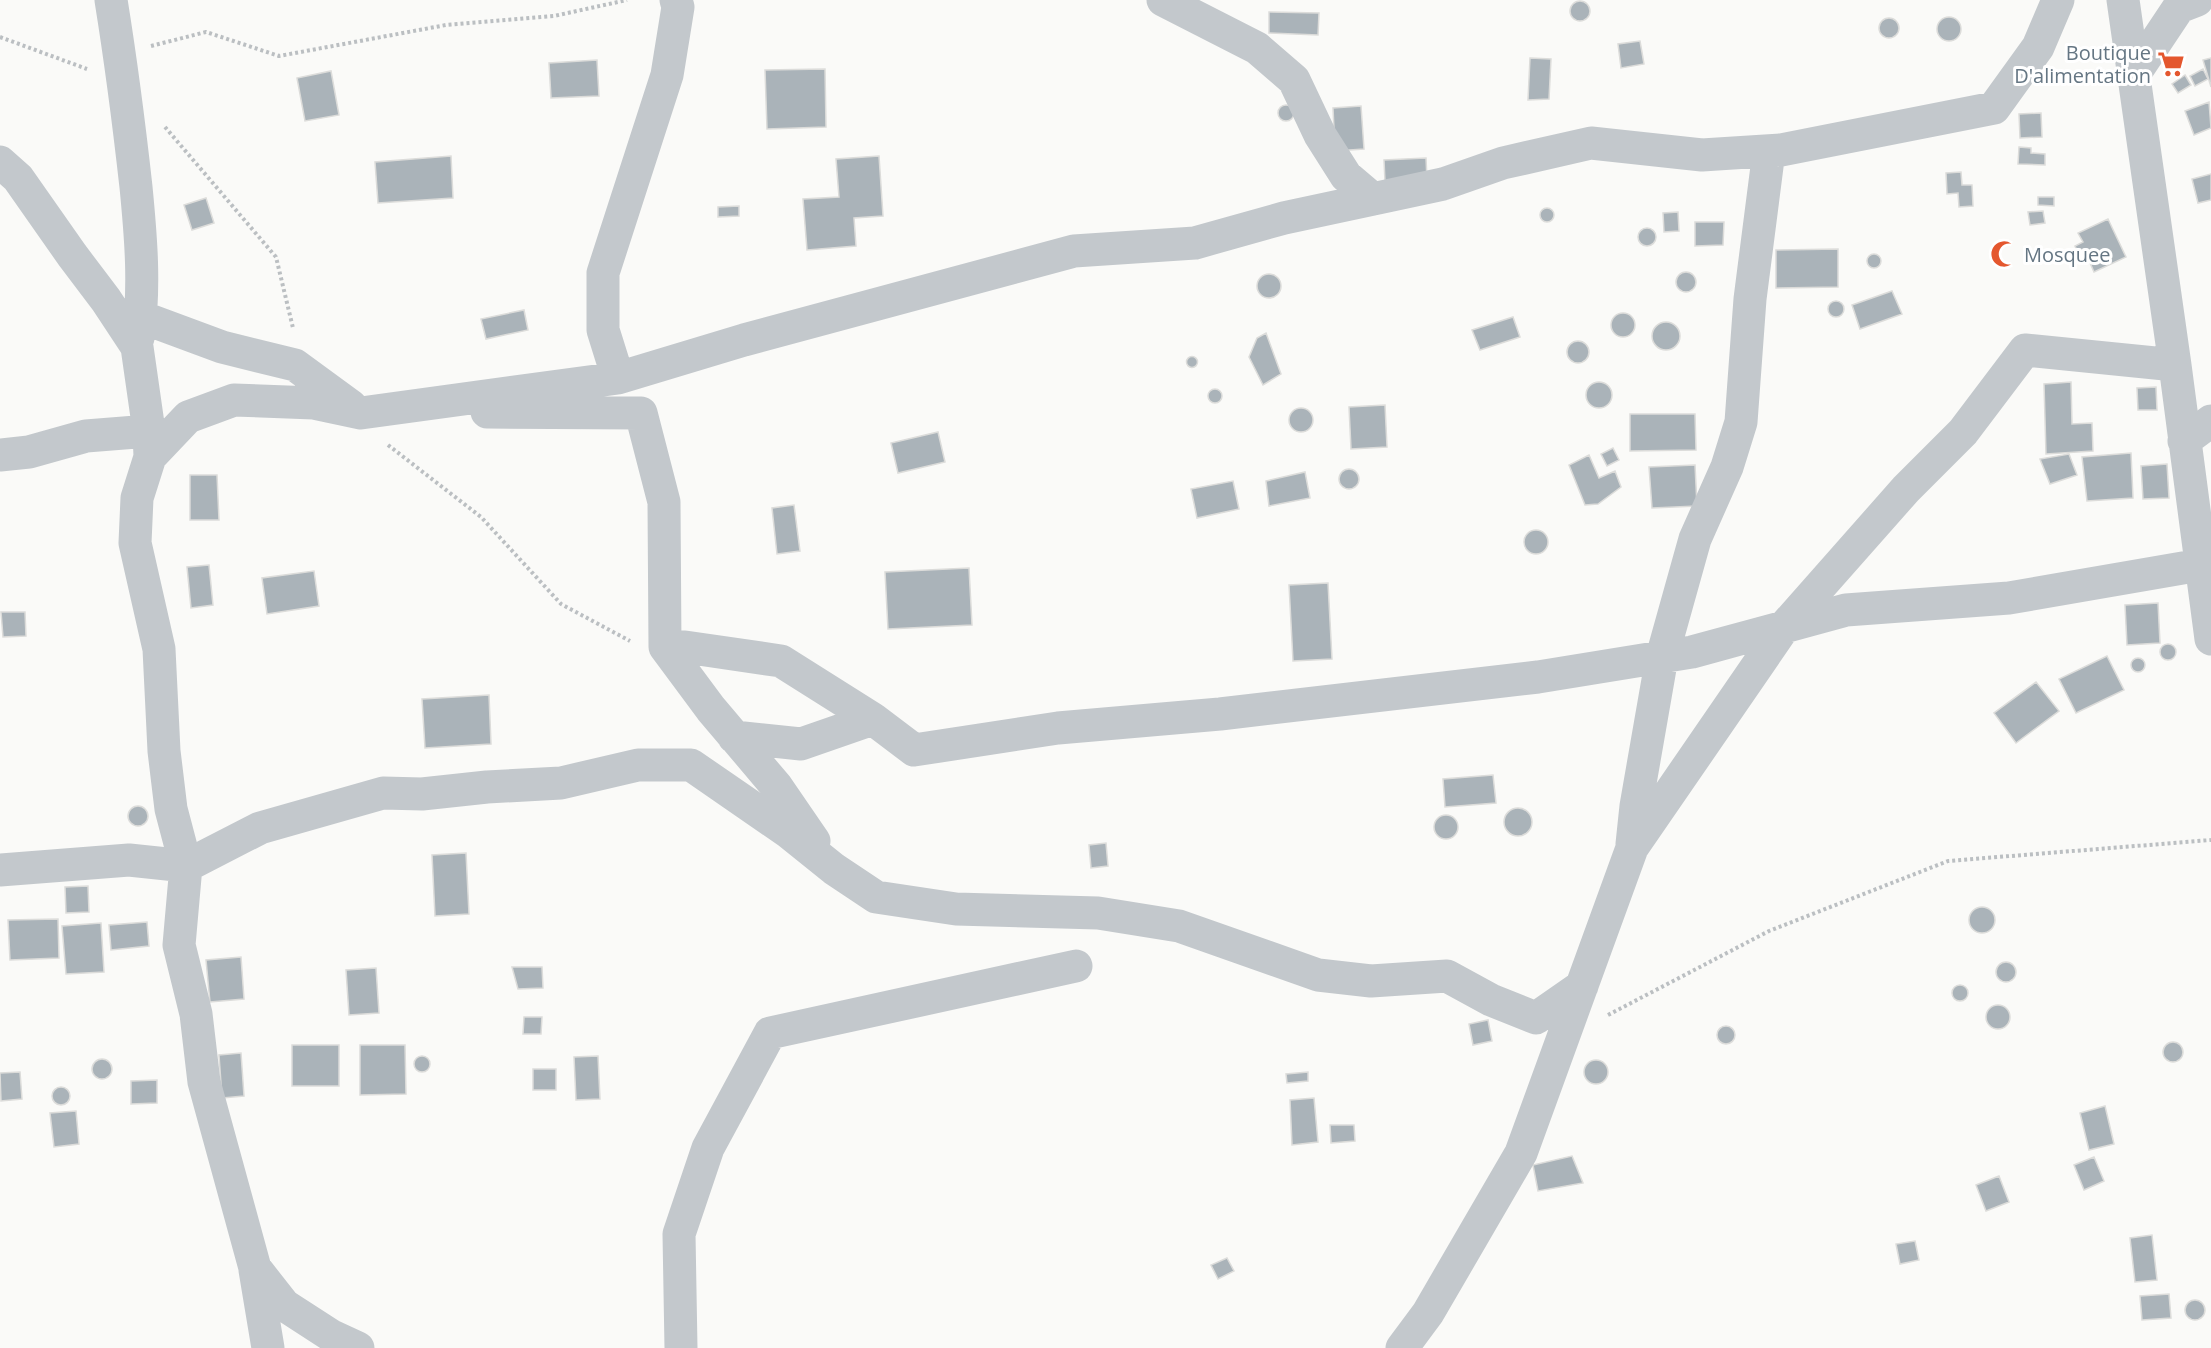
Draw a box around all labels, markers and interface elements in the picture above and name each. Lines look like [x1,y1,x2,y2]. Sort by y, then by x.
place label: Boutique D'alimentation [2014,39,2151,89]
supermarket icon: Boutique D'alimentation [2156,49,2186,79]
mosque icon: Mosquee [1989,239,2019,269]
place label: Mosquee [2024,241,2111,268]

